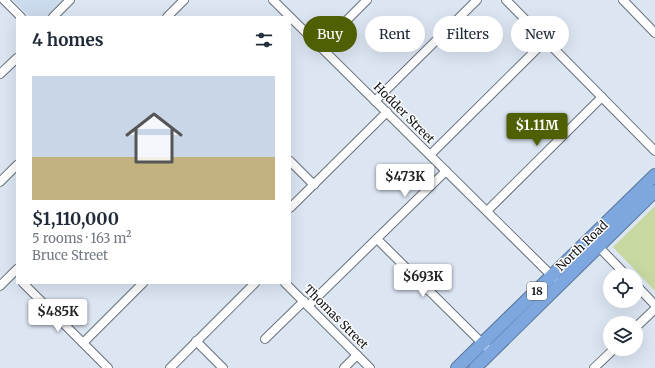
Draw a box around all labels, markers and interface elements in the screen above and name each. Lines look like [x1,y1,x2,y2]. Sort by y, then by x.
chip: Buy [303,16,357,52]
chip: Rent [365,16,425,52]
chip: Filters [433,16,503,52]
chip: New [511,16,569,52]
text: 4 homes [32,29,103,51]
icon: filters [253,29,275,51]
street label: Hodder Street [371,79,438,147]
icon: home [118,102,190,174]
pin: $1.11M [504,113,570,147]
text: $1.11M [516,117,558,134]
pin: $473K [377,164,433,198]
text: $473K [385,168,425,185]
text: $1,110,000 [32,208,119,230]
street label: North Road [553,217,611,274]
text: 5 rooms · 163 m² [32,230,131,247]
text: Bruce Street [32,247,108,264]
pin: $693K [395,264,451,298]
text: $693K [403,268,443,285]
map controls [603,268,643,356]
button: locate [603,268,643,308]
street label: Thomas Street [301,281,372,352]
road number: 18 [527,282,547,300]
pin: $485K [30,299,86,333]
text: $485K [37,303,79,320]
button: layers [603,316,643,356]

